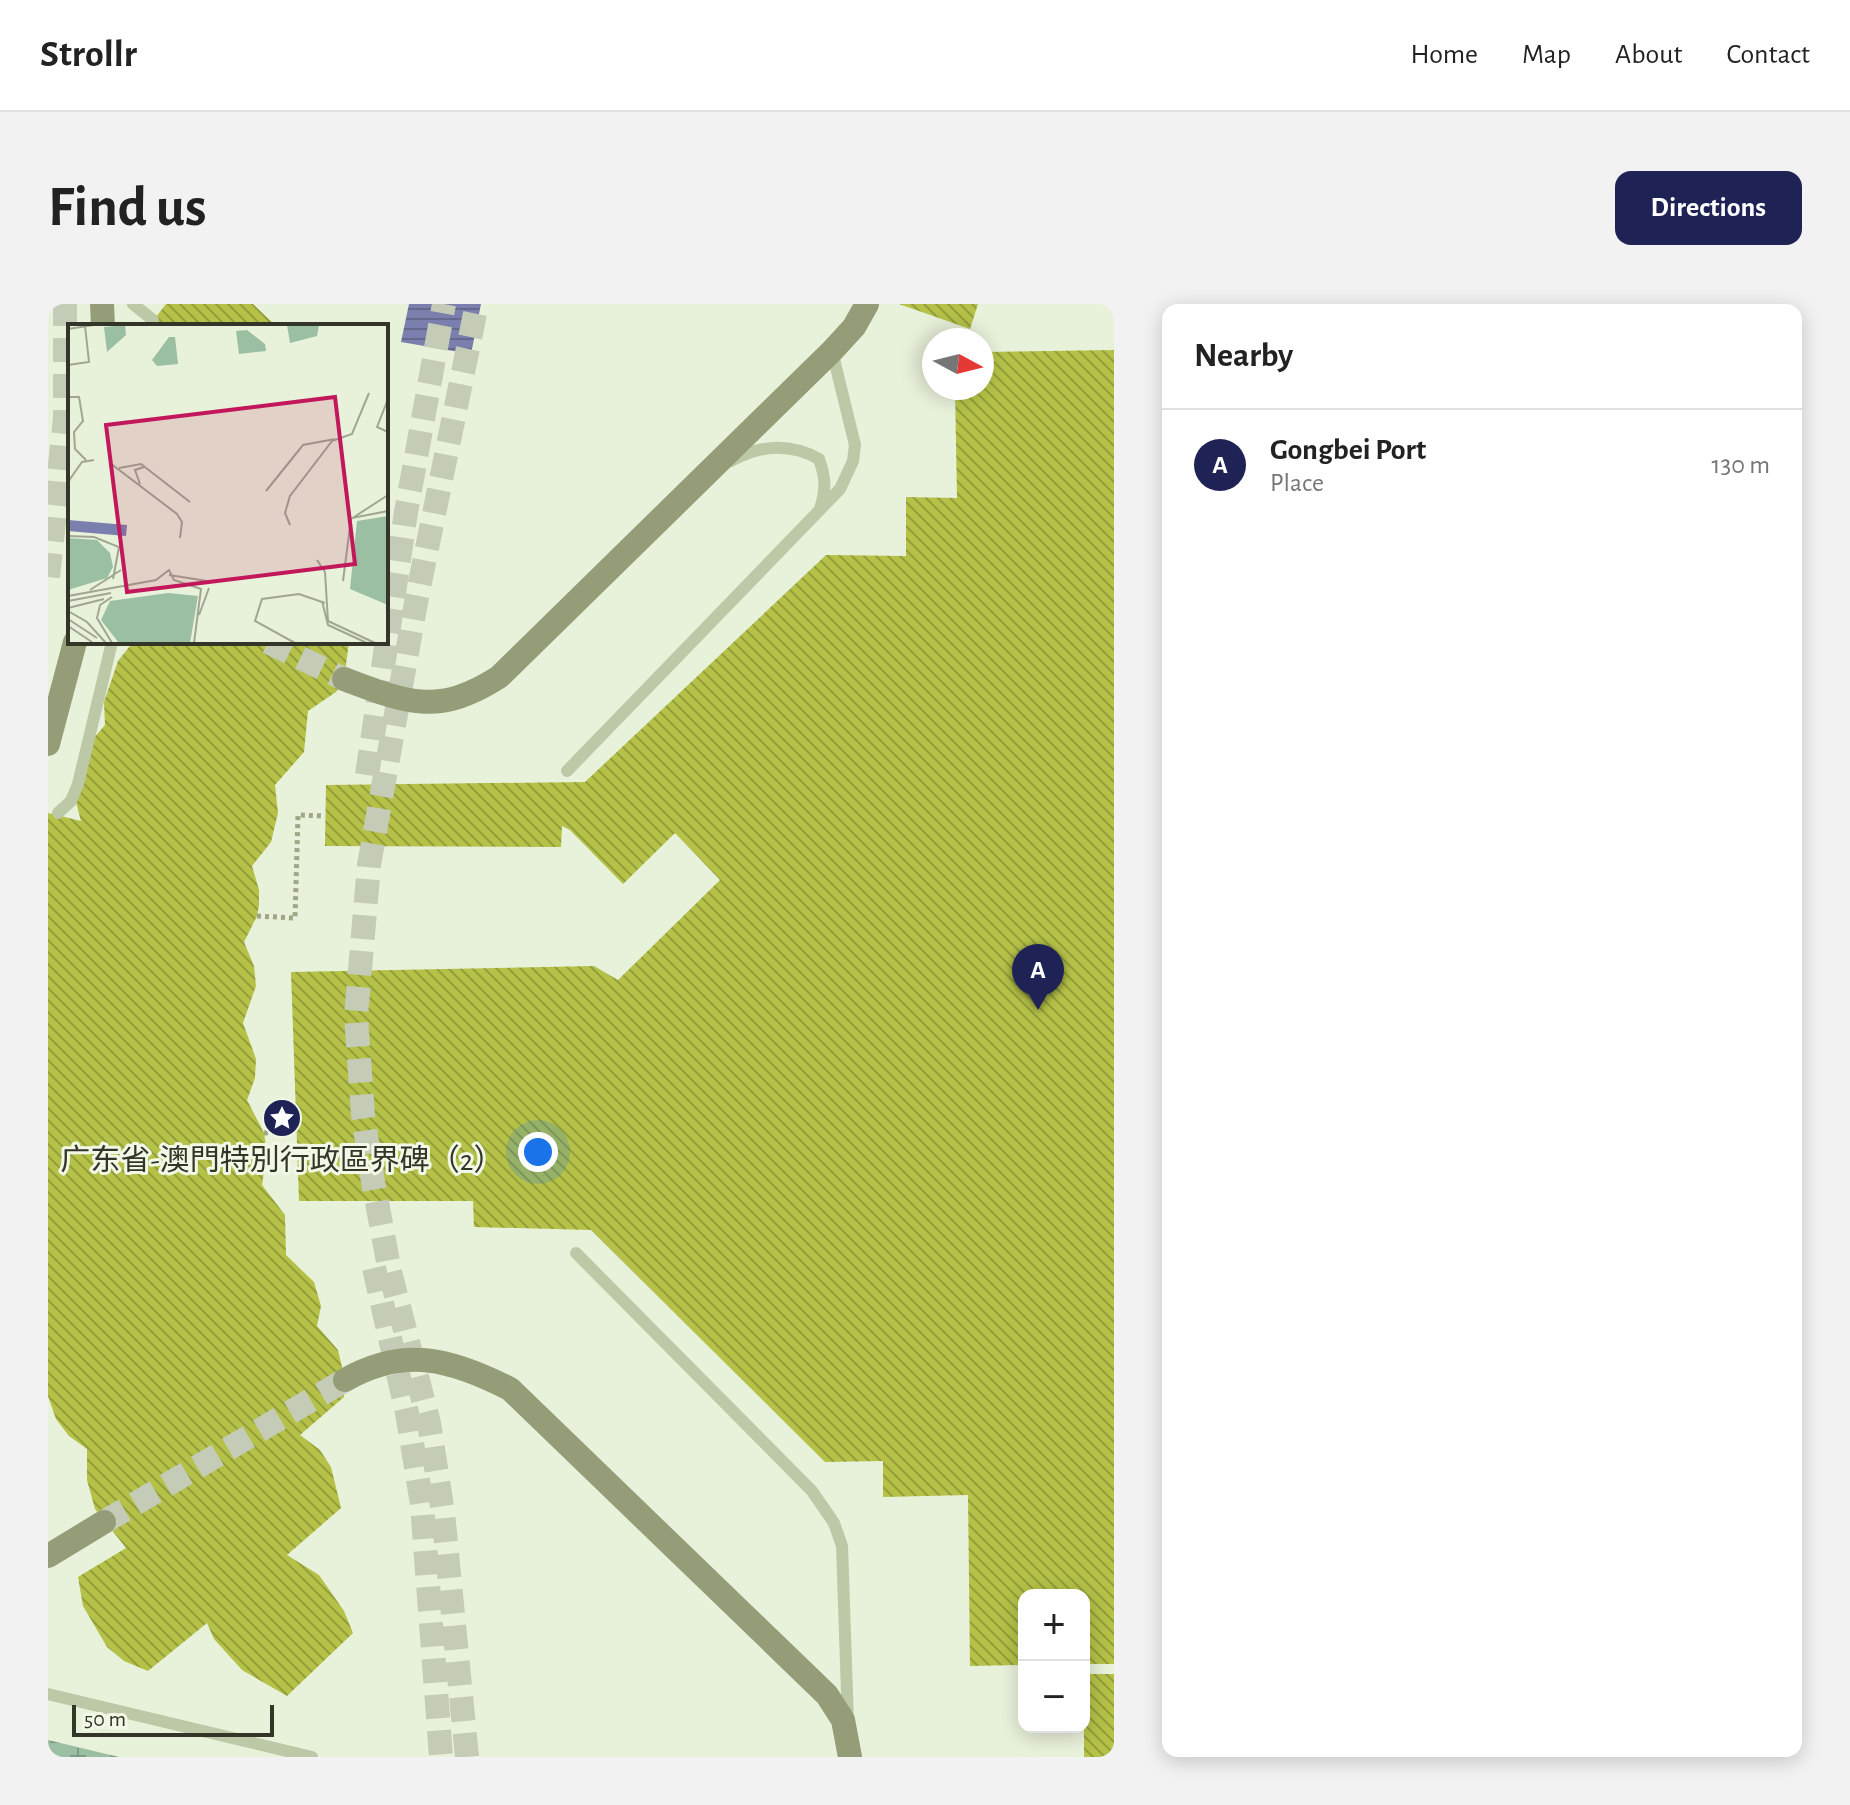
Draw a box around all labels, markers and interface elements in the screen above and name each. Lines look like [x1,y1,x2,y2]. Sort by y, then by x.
text: Strollr [40,36,137,74]
text: Home [1411,41,1478,69]
text: Map [1522,41,1571,69]
text: About [1615,41,1683,69]
text: Contact [1727,41,1810,69]
button: Directions [1615,171,1802,245]
text: Find us [48,180,206,236]
inset map [68,324,388,644]
north arrow [922,328,994,400]
text: Nearby [1194,339,1293,373]
text: Gongbei Port [1270,435,1426,465]
text: A [1212,452,1228,478]
text: 130 m [1712,452,1770,478]
text: Place [1270,470,1324,496]
pin: A [1012,944,1064,1010]
place icon: 广东省-澳門特別行政區界碑（2） [261,1097,303,1139]
your location [518,1132,558,1172]
place label: 广东省-澳門特別行政區界碑（2） [61,1144,503,1176]
map controls [1018,1589,1090,1733]
button: + [1018,1589,1090,1661]
button: − [1018,1661,1090,1733]
scale bar [72,1701,274,1737]
text: 50 m [84,1708,126,1730]

